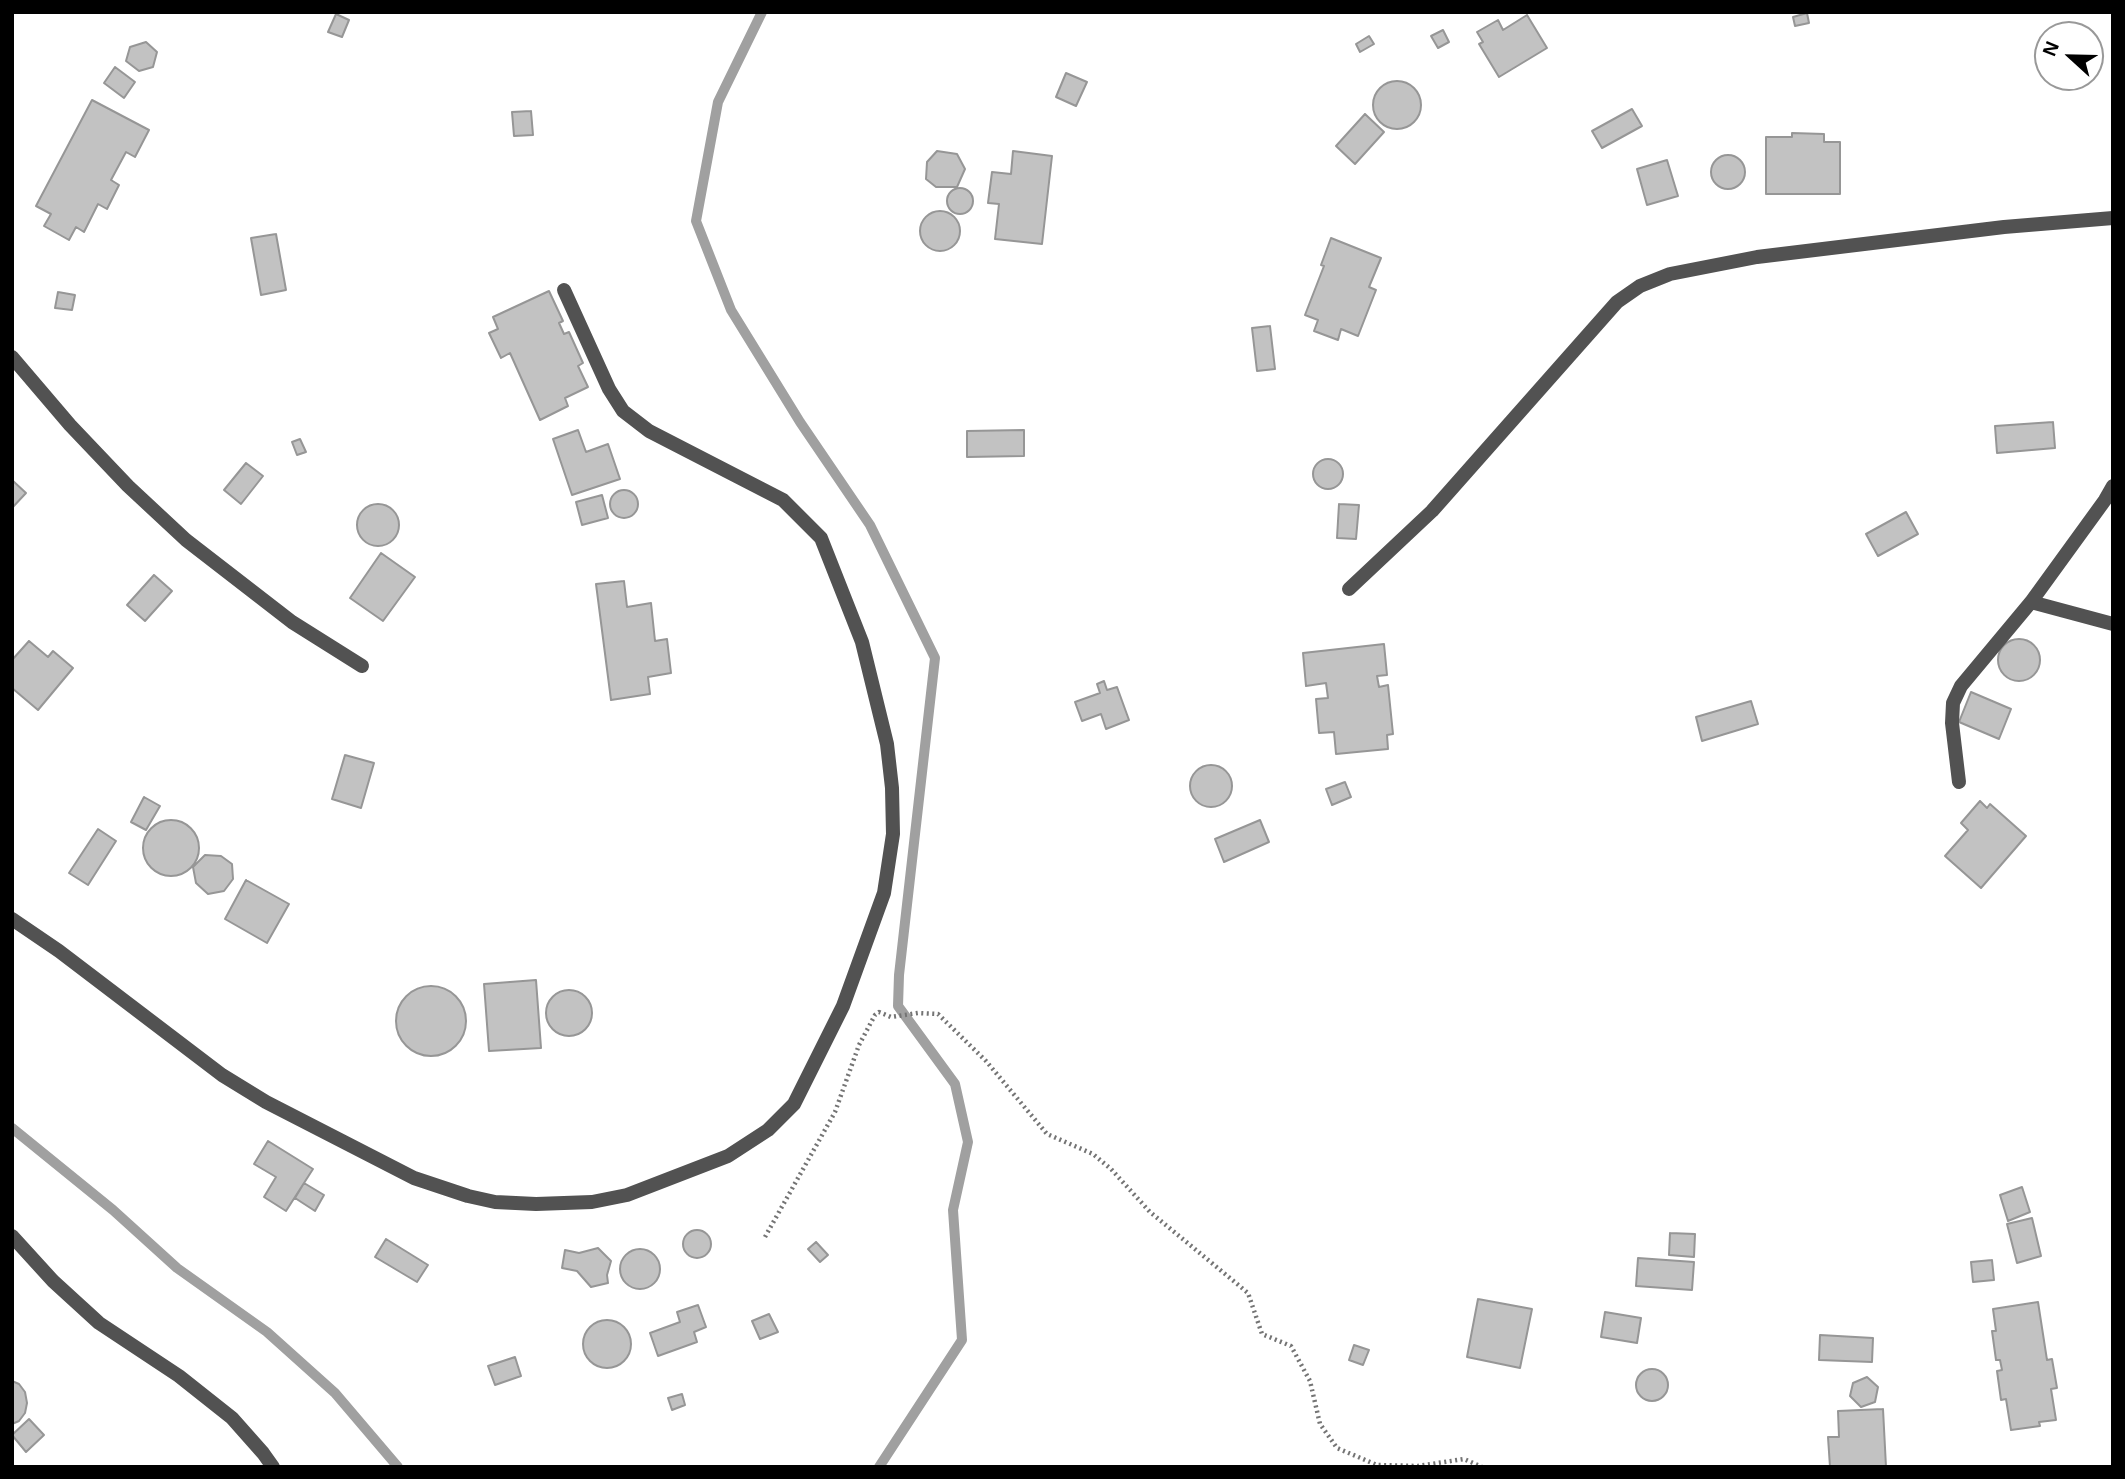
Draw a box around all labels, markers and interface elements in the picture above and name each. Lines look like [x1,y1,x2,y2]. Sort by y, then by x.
north arrow [2034,21,2104,91]
text: N [2039,38,2063,59]

